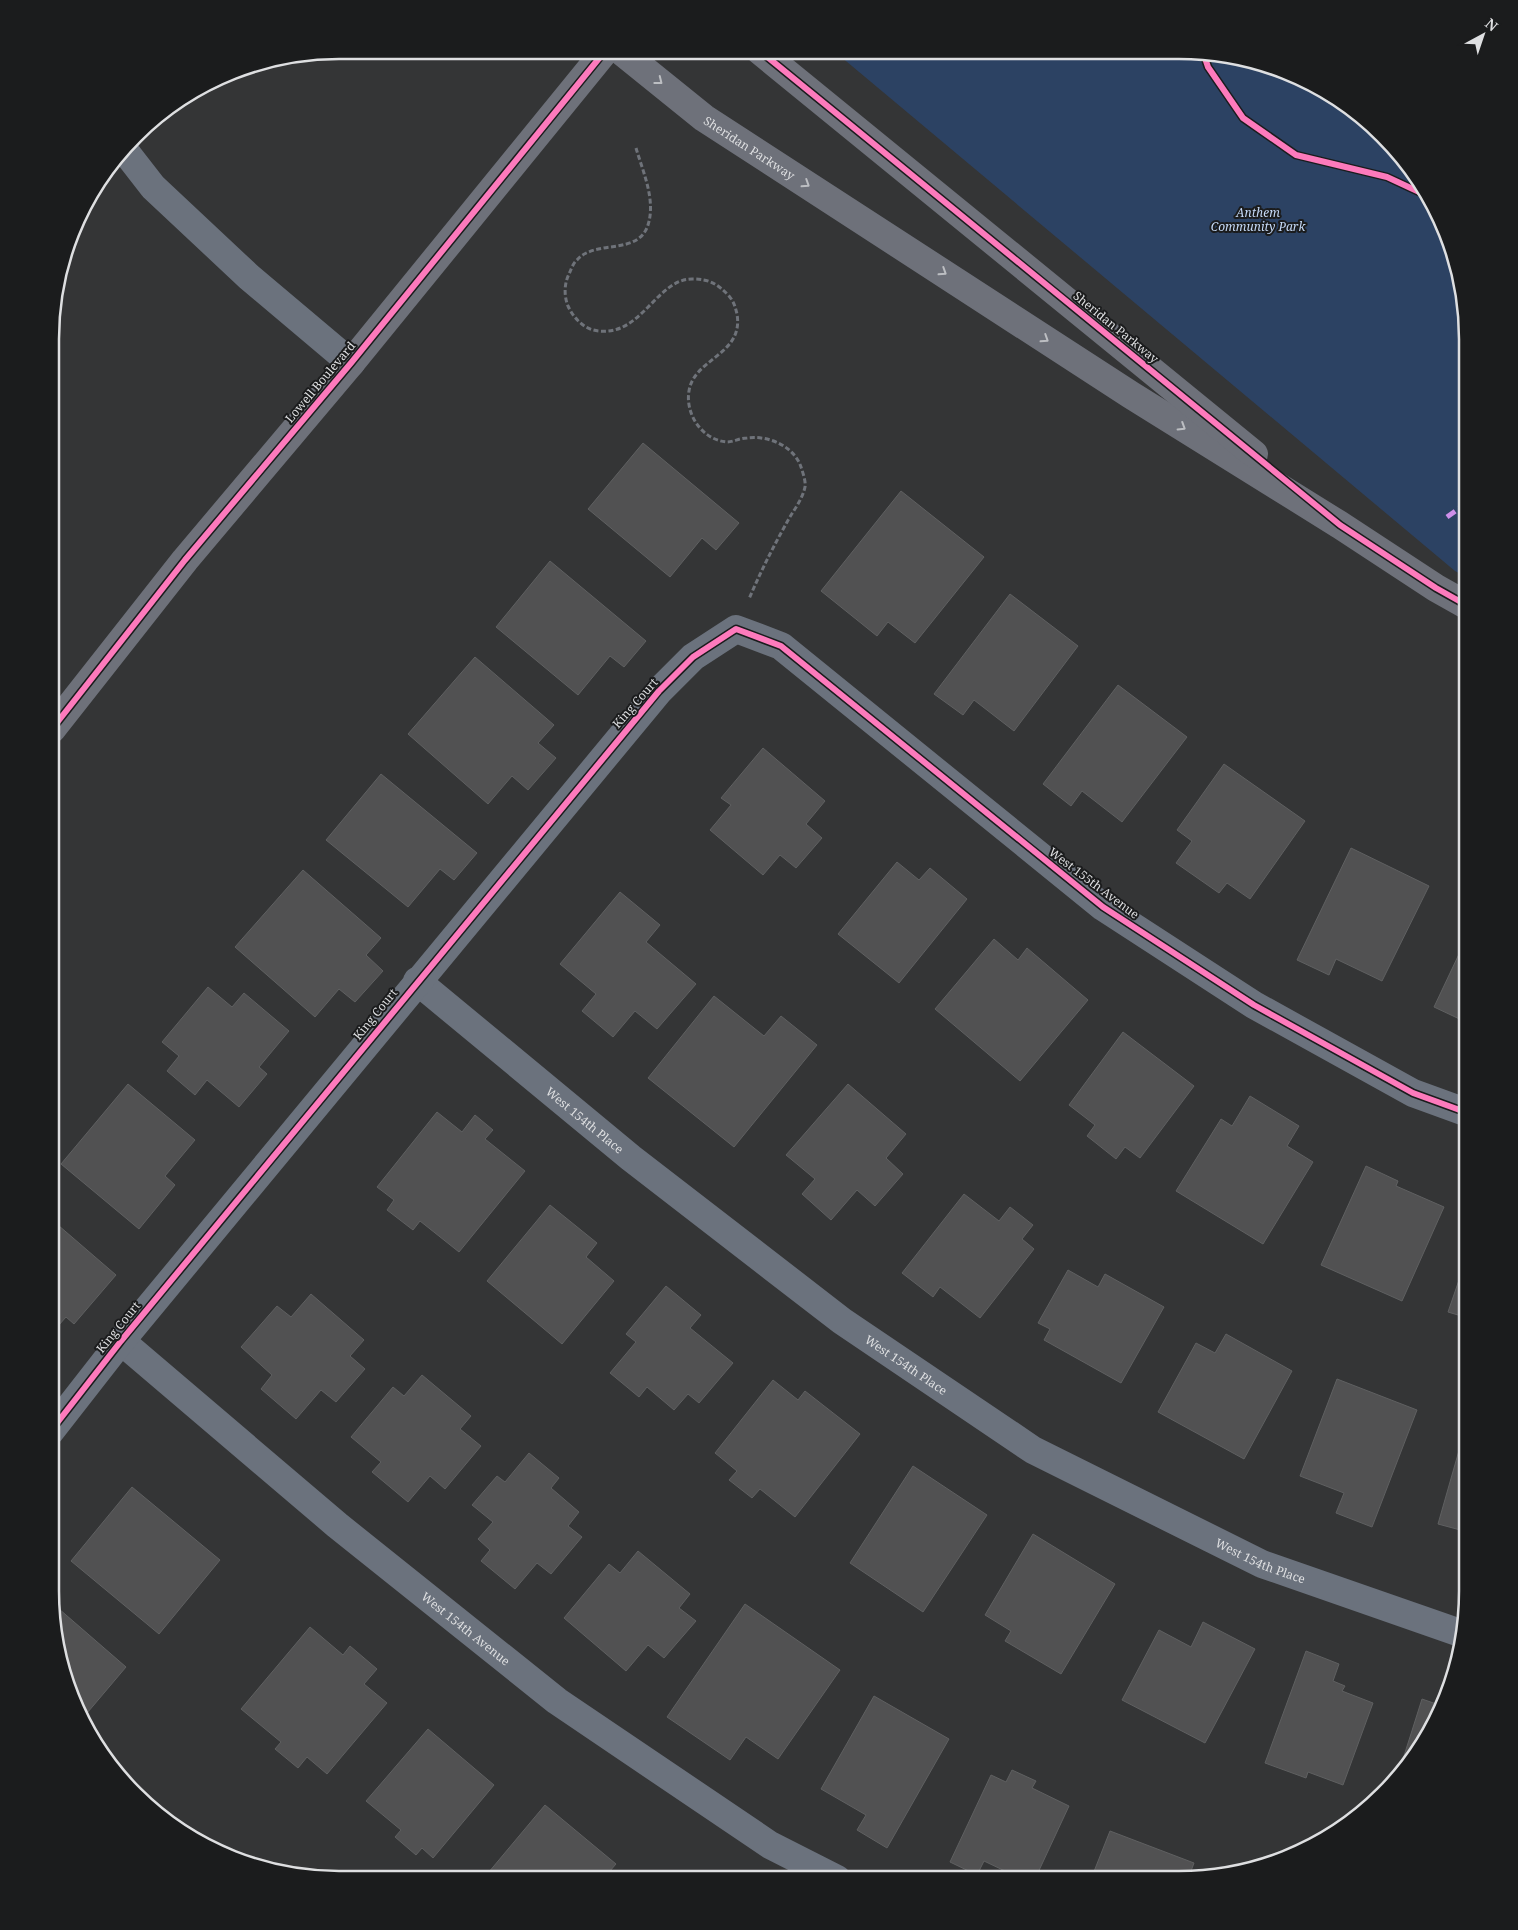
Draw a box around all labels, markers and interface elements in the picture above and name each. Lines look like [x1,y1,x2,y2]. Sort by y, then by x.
north arrow [1458,10,1508,60]
text: N [1481,14,1502,35]
one-way arrow [653,75,662,83]
street label: Sheridan Parkway [701,112,799,184]
one-way arrow [801,178,810,187]
park label: Anthem Community Park [1211,204,1306,235]
one-way arrow [937,266,946,276]
street label: Sheridan Parkway [1070,287,1162,367]
one-way arrow [1040,333,1049,342]
street label: Lowell Boulevard [281,337,359,426]
one-way arrow [1176,421,1186,430]
street label: King Court [608,674,662,732]
street label: West 155th Avenue [1045,843,1143,923]
street label: King Court [349,985,401,1043]
street label: West 154th Place [542,1083,627,1157]
street label: King Court [92,1298,144,1356]
street label: West 154th Place [862,1330,951,1398]
street label: West 154th Place [1213,1534,1308,1587]
street label: West 154th Avenue [418,1588,514,1669]

